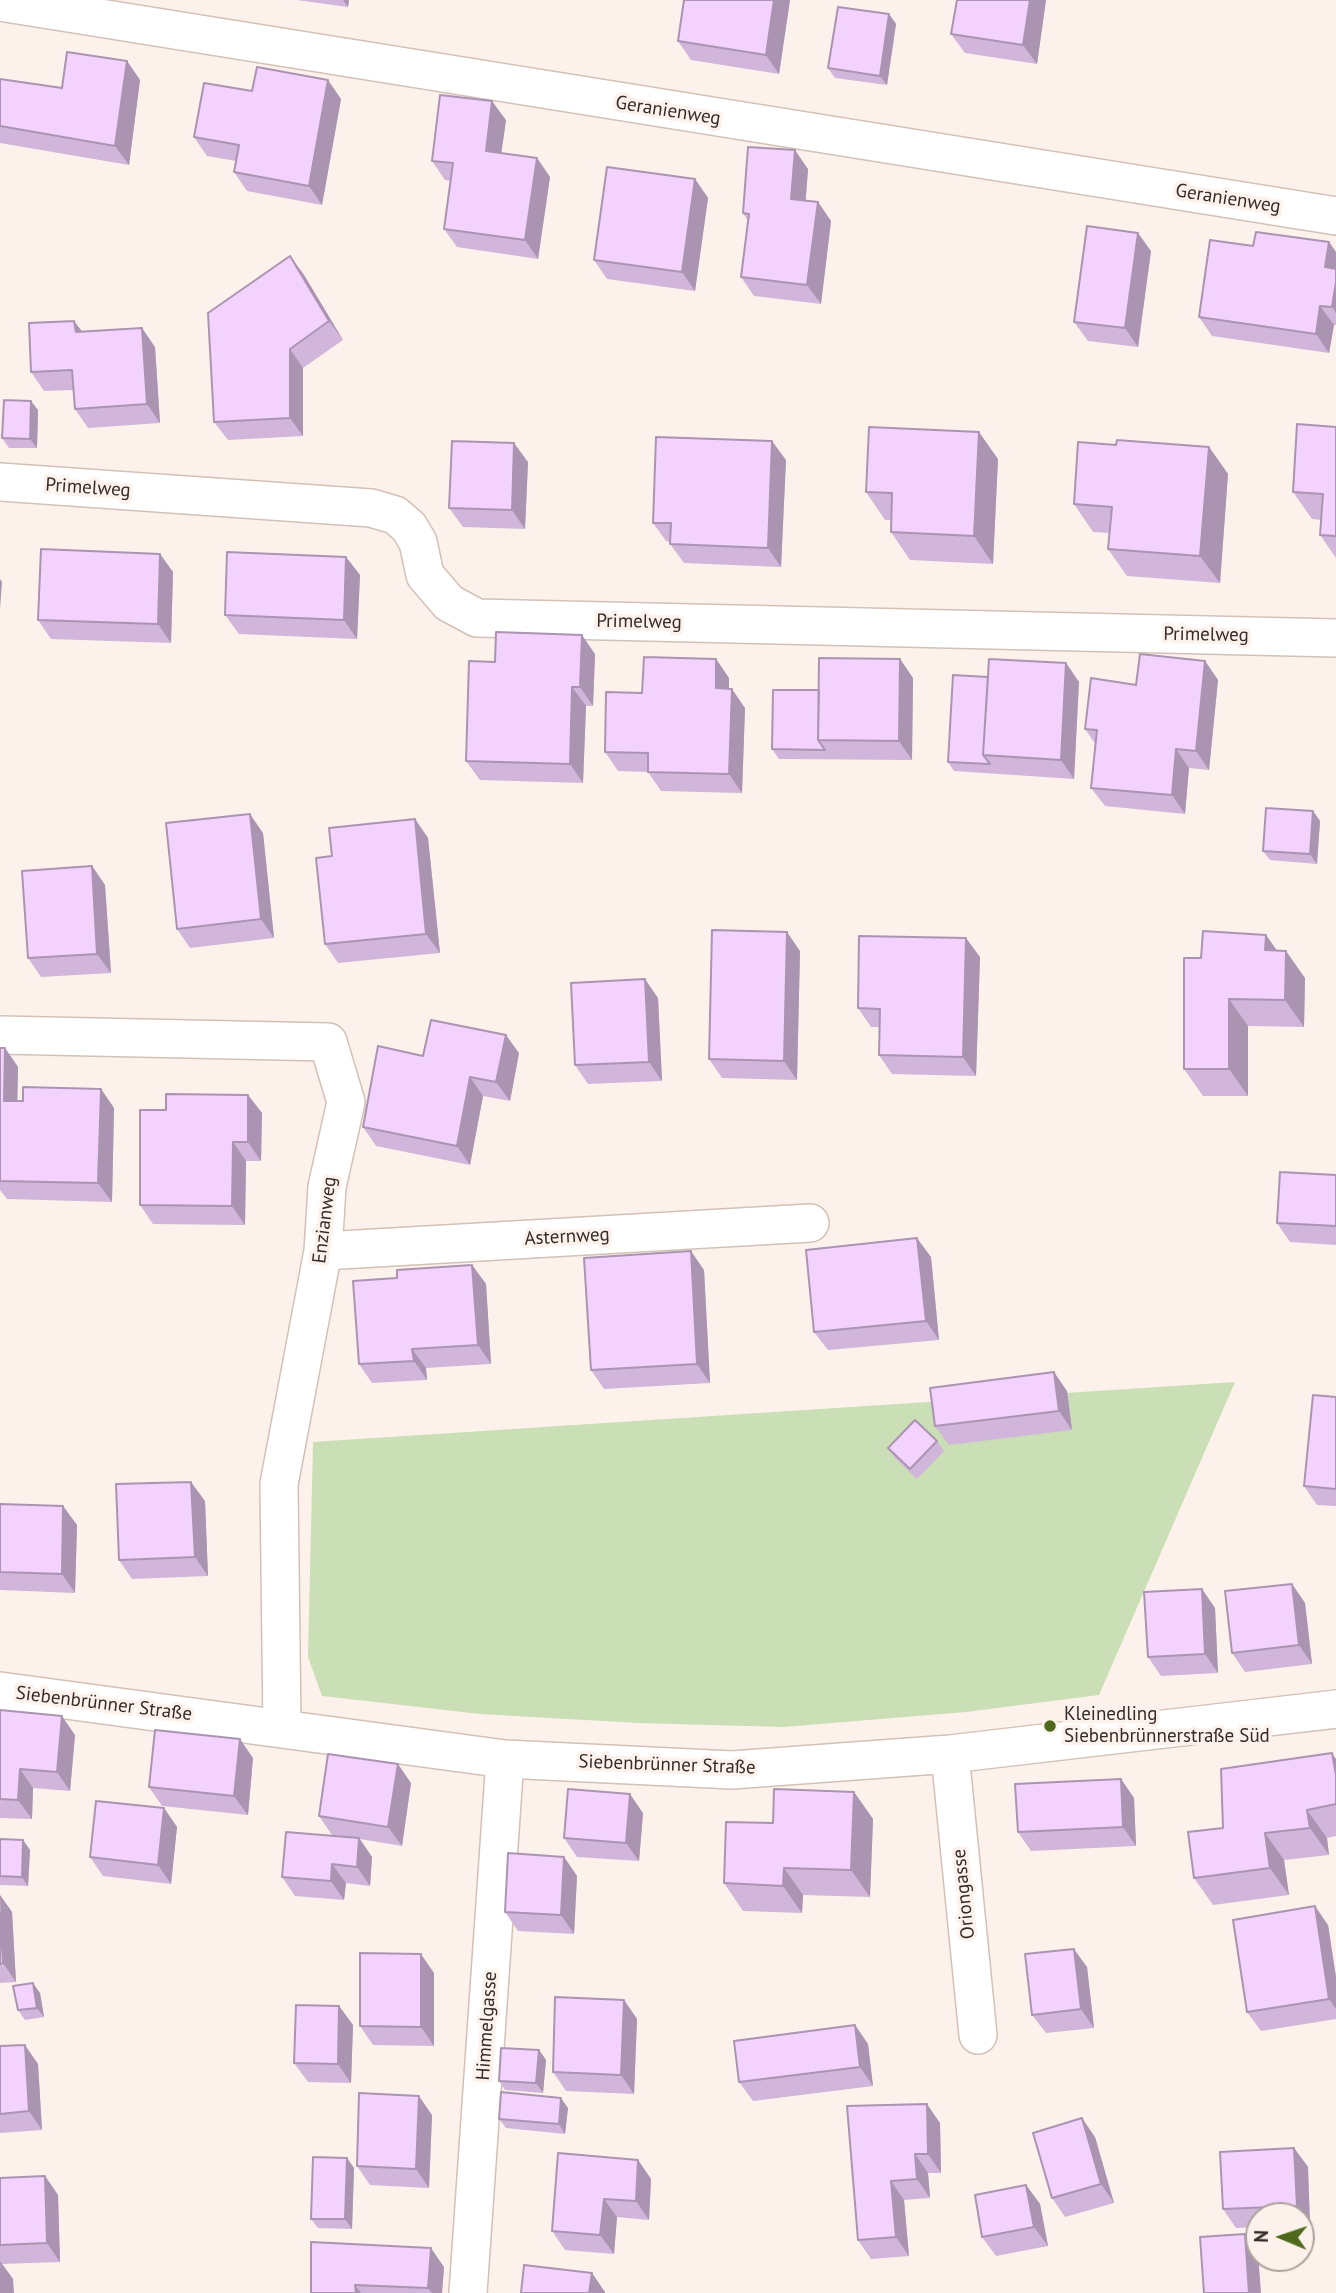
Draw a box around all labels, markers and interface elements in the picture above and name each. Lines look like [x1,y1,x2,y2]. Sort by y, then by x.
street label: Geranienweg [614,91,722,131]
street label: Geranienweg [1174,179,1282,219]
street label: Primelweg [45,474,131,502]
street label: Primelweg [596,610,682,634]
street label: Primelweg [1163,623,1249,647]
street label: Enzianweg [308,1175,342,1265]
street label: Asternweg [524,1223,610,1251]
street label: Siebenbrünner Straße [15,1682,193,1726]
place label: Kleinedling Siebenbrünnerstraße Süd [1064,1704,1270,1748]
marker: Kleinedling Siebenbrünnerstraße Süd [1042,1718,1058,1734]
street label: Siebenbrünner Straße [578,1751,756,1779]
street label: Oriongasse [948,1848,980,1940]
street label: Himmelgasse [472,1971,502,2081]
north arrow [1245,2202,1315,2272]
text: N [1249,2230,1273,2243]

